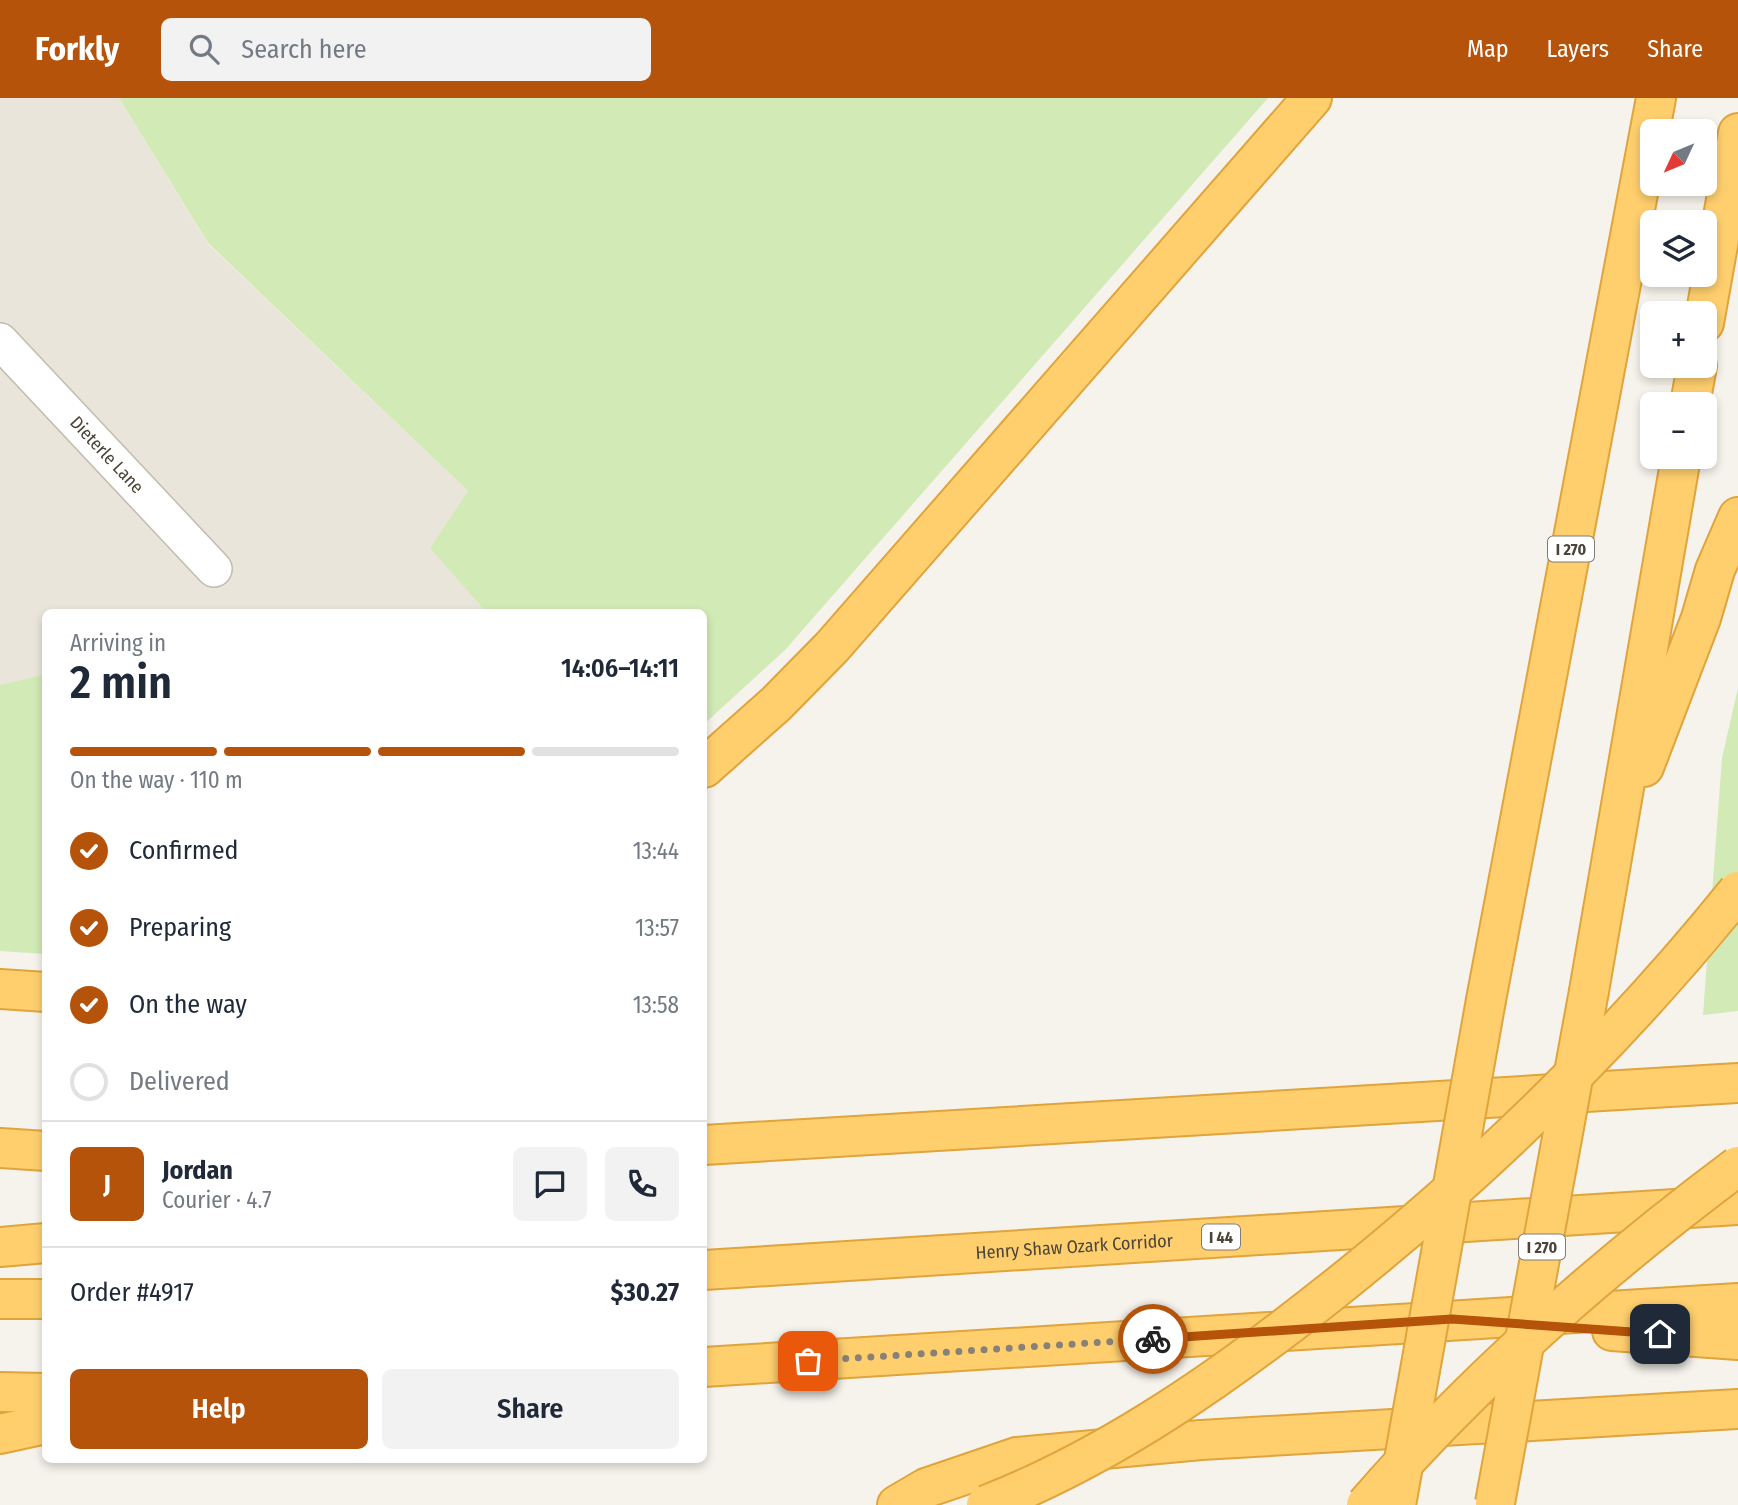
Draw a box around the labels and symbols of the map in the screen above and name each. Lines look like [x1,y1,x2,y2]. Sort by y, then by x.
north arrow [1640,119,1717,196]
street label: Dieterle Lane [65,412,148,498]
road number: I 270 [1548,536,1594,562]
road number: I 44 [1202,1224,1240,1250]
street label: Henry Shaw Ozark Corridor [975,1229,1174,1264]
road number: I 270 [1519,1234,1565,1260]
courier [1118,1304,1188,1374]
pin [1630,1304,1690,1364]
pin [778,1331,838,1391]

